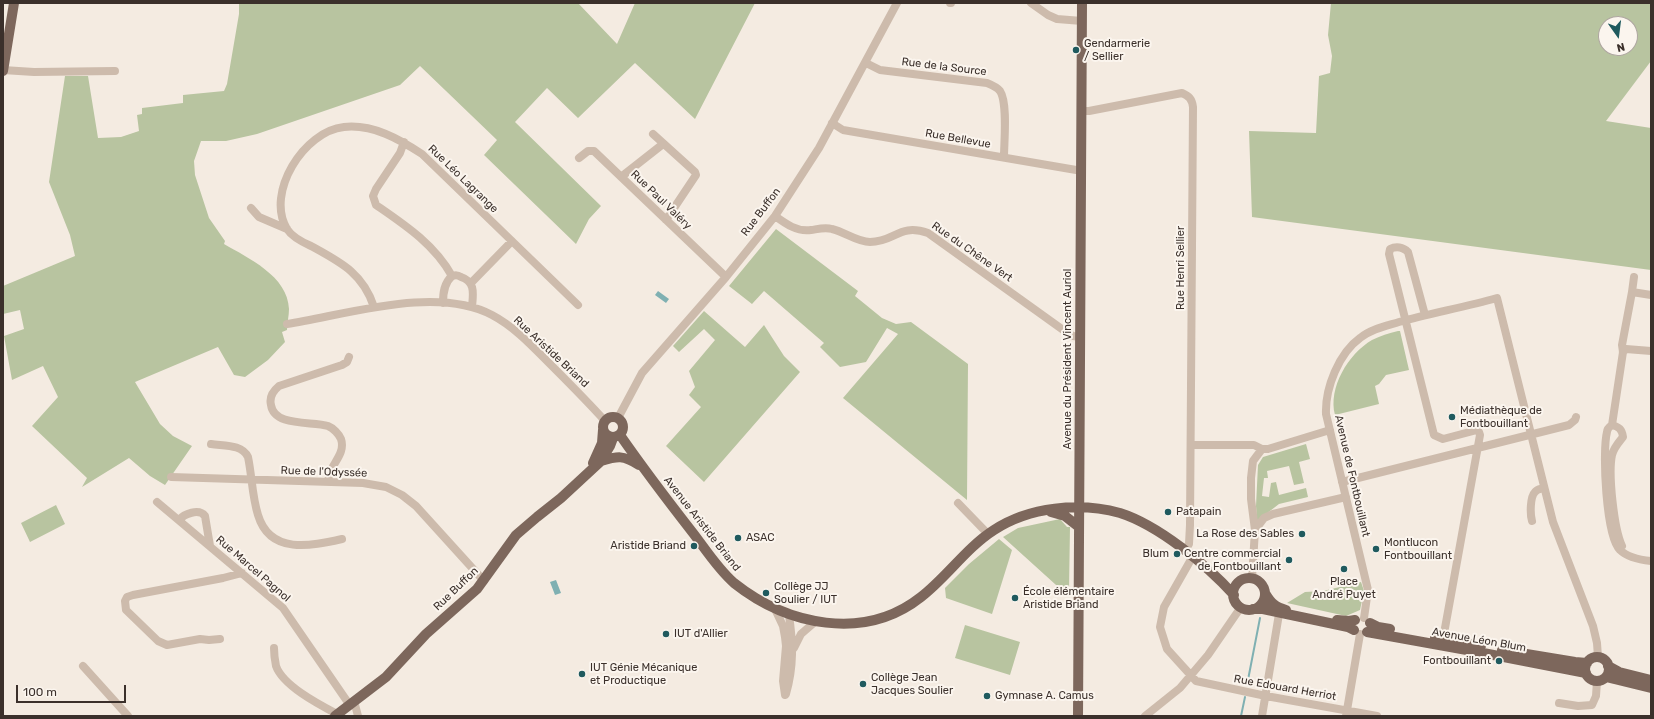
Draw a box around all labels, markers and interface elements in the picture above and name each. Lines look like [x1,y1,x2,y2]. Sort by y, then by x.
north arrow [1598,16,1638,56]
place label: Gendarmerie / Sellier [1084,37,1150,63]
text: N [1615,40,1626,54]
marker: Gendarmerie / Sellier [1071,45,1081,55]
street label: Rue de la Source [901,55,987,79]
street label: Rue Bellevue [924,127,992,151]
street label: Rue Léo Lagrange [425,142,501,216]
street label: Rue Paul Valéry [628,168,694,232]
street label: Rue Buffon [739,185,783,239]
street label: Rue du Chêne Vert [929,219,1015,285]
street label: Rue Henri Sellier [1174,226,1188,310]
street label: Avenue du Président Vincent Auriol [1061,269,1075,449]
street label: Rue Aristide Briand [511,314,591,390]
place label: Médiathèque de Fontbouillant [1460,404,1542,430]
marker: Médiathèque de Fontbouillant [1447,412,1457,422]
street label: Avenue de Fontbouillant [1332,414,1372,538]
street label: Rue de l'Odyssée [281,464,367,480]
street label: Avenue Aristide Briand [661,474,743,574]
place label: Patapain [1176,505,1221,519]
marker: Patapain [1163,507,1173,517]
place label: La Rose des Sables [1196,527,1294,541]
marker: La Rose des Sables [1297,529,1307,539]
place label: ASAC [746,531,775,545]
street label: Rue Marcel Pagnol [213,533,293,605]
marker: ASAC [733,533,743,543]
place label: Montlucon Fontbouillant [1384,536,1452,562]
place label: Aristide Briand [610,539,686,553]
marker: Aristide Briand [689,541,699,551]
marker: Montlucon Fontbouillant [1371,544,1381,554]
place label: Blum [1143,547,1169,561]
place label: Centre commercial de Fontbouillant [1184,547,1281,573]
marker: Blum [1172,549,1182,559]
marker: Centre commercial de Fontbouillant [1284,555,1294,565]
street label: Rue Buffon [431,564,481,614]
marker: Place André Puyet [1339,564,1349,574]
place label: Place André Puyet [1312,575,1376,601]
place label: Collège JJ Soulier / IUT [774,580,837,606]
place label: École élémentaire Aristide Briand [1023,585,1114,611]
marker: Collège JJ Soulier / IUT [761,588,771,598]
marker: École élémentaire Aristide Briand [1010,593,1020,603]
street label: Avenue Léon Blum [1431,625,1527,655]
place label: IUT d'Allier [674,627,728,641]
marker: IUT d'Allier [661,629,671,639]
place label: Fontbouillant [1423,654,1491,668]
marker: Fontbouillant [1494,656,1504,666]
place label: IUT Génie Mécanique et Productique [590,661,697,687]
marker: IUT Génie Mécanique et Productique [577,669,587,679]
place label: Collège Jean Jacques Soulier [871,671,953,697]
street label: Rue Edouard Herriot [1233,672,1337,704]
scale bar [18,677,128,703]
marker: Collège Jean Jacques Soulier [858,679,868,689]
text: 100 m [23,685,57,699]
place label: Gymnase A. Camus [995,689,1094,703]
marker: Gymnase A. Camus [982,691,992,701]

